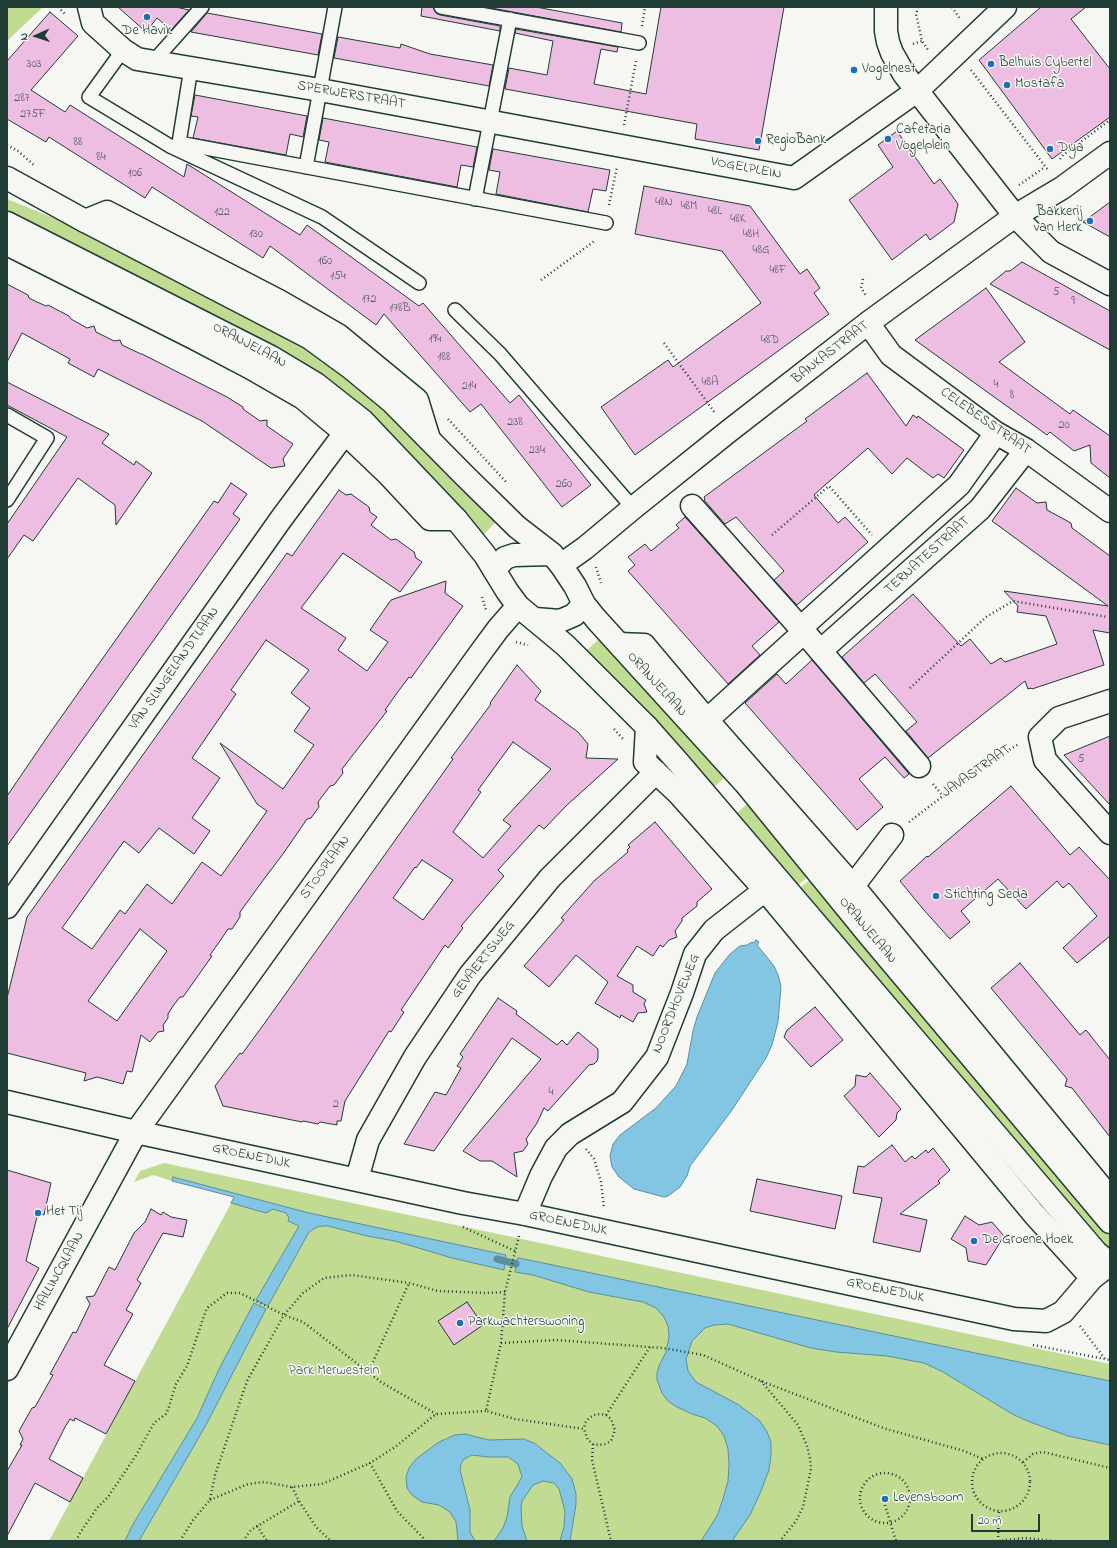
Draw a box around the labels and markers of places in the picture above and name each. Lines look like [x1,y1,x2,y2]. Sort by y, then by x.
marker: De Havik [142,12,152,22]
place label: De Havik [122,24,172,40]
place label: Belhuis Cybertel [999,56,1092,72]
marker: Belhuis Cybertel [986,59,996,69]
place label: Vogelnest [862,62,916,78]
marker: Vogelnest [849,65,859,75]
place label: Mostafa [1015,77,1064,93]
marker: Mostafa [1002,80,1012,90]
place label: Cafetaria Vogelplein [896,123,951,156]
place label: RegioBank [766,133,826,149]
marker: Cafetaria Vogelplein [883,134,893,144]
marker: RegioBank [753,136,763,146]
place label: Dya [1058,141,1084,157]
marker: Dya [1045,144,1055,154]
place label: Bakkerij van Herk [1034,205,1082,238]
marker: Bakkerij van Herk [1085,216,1095,226]
place label: Stichting Seda [944,888,1028,904]
marker: Stichting Seda [931,891,941,901]
place label: Het Tij [46,1205,82,1221]
marker: Het Tij [33,1208,43,1218]
place label: De Groene Hoek [982,1233,1073,1249]
marker: De Groene Hoek [969,1236,979,1246]
place label: Parkwachterswoning [468,1315,584,1331]
marker: Parkwachterswoning [455,1318,465,1328]
place label: Levensboom [893,1491,963,1507]
marker: Levensboom [880,1494,890,1504]

